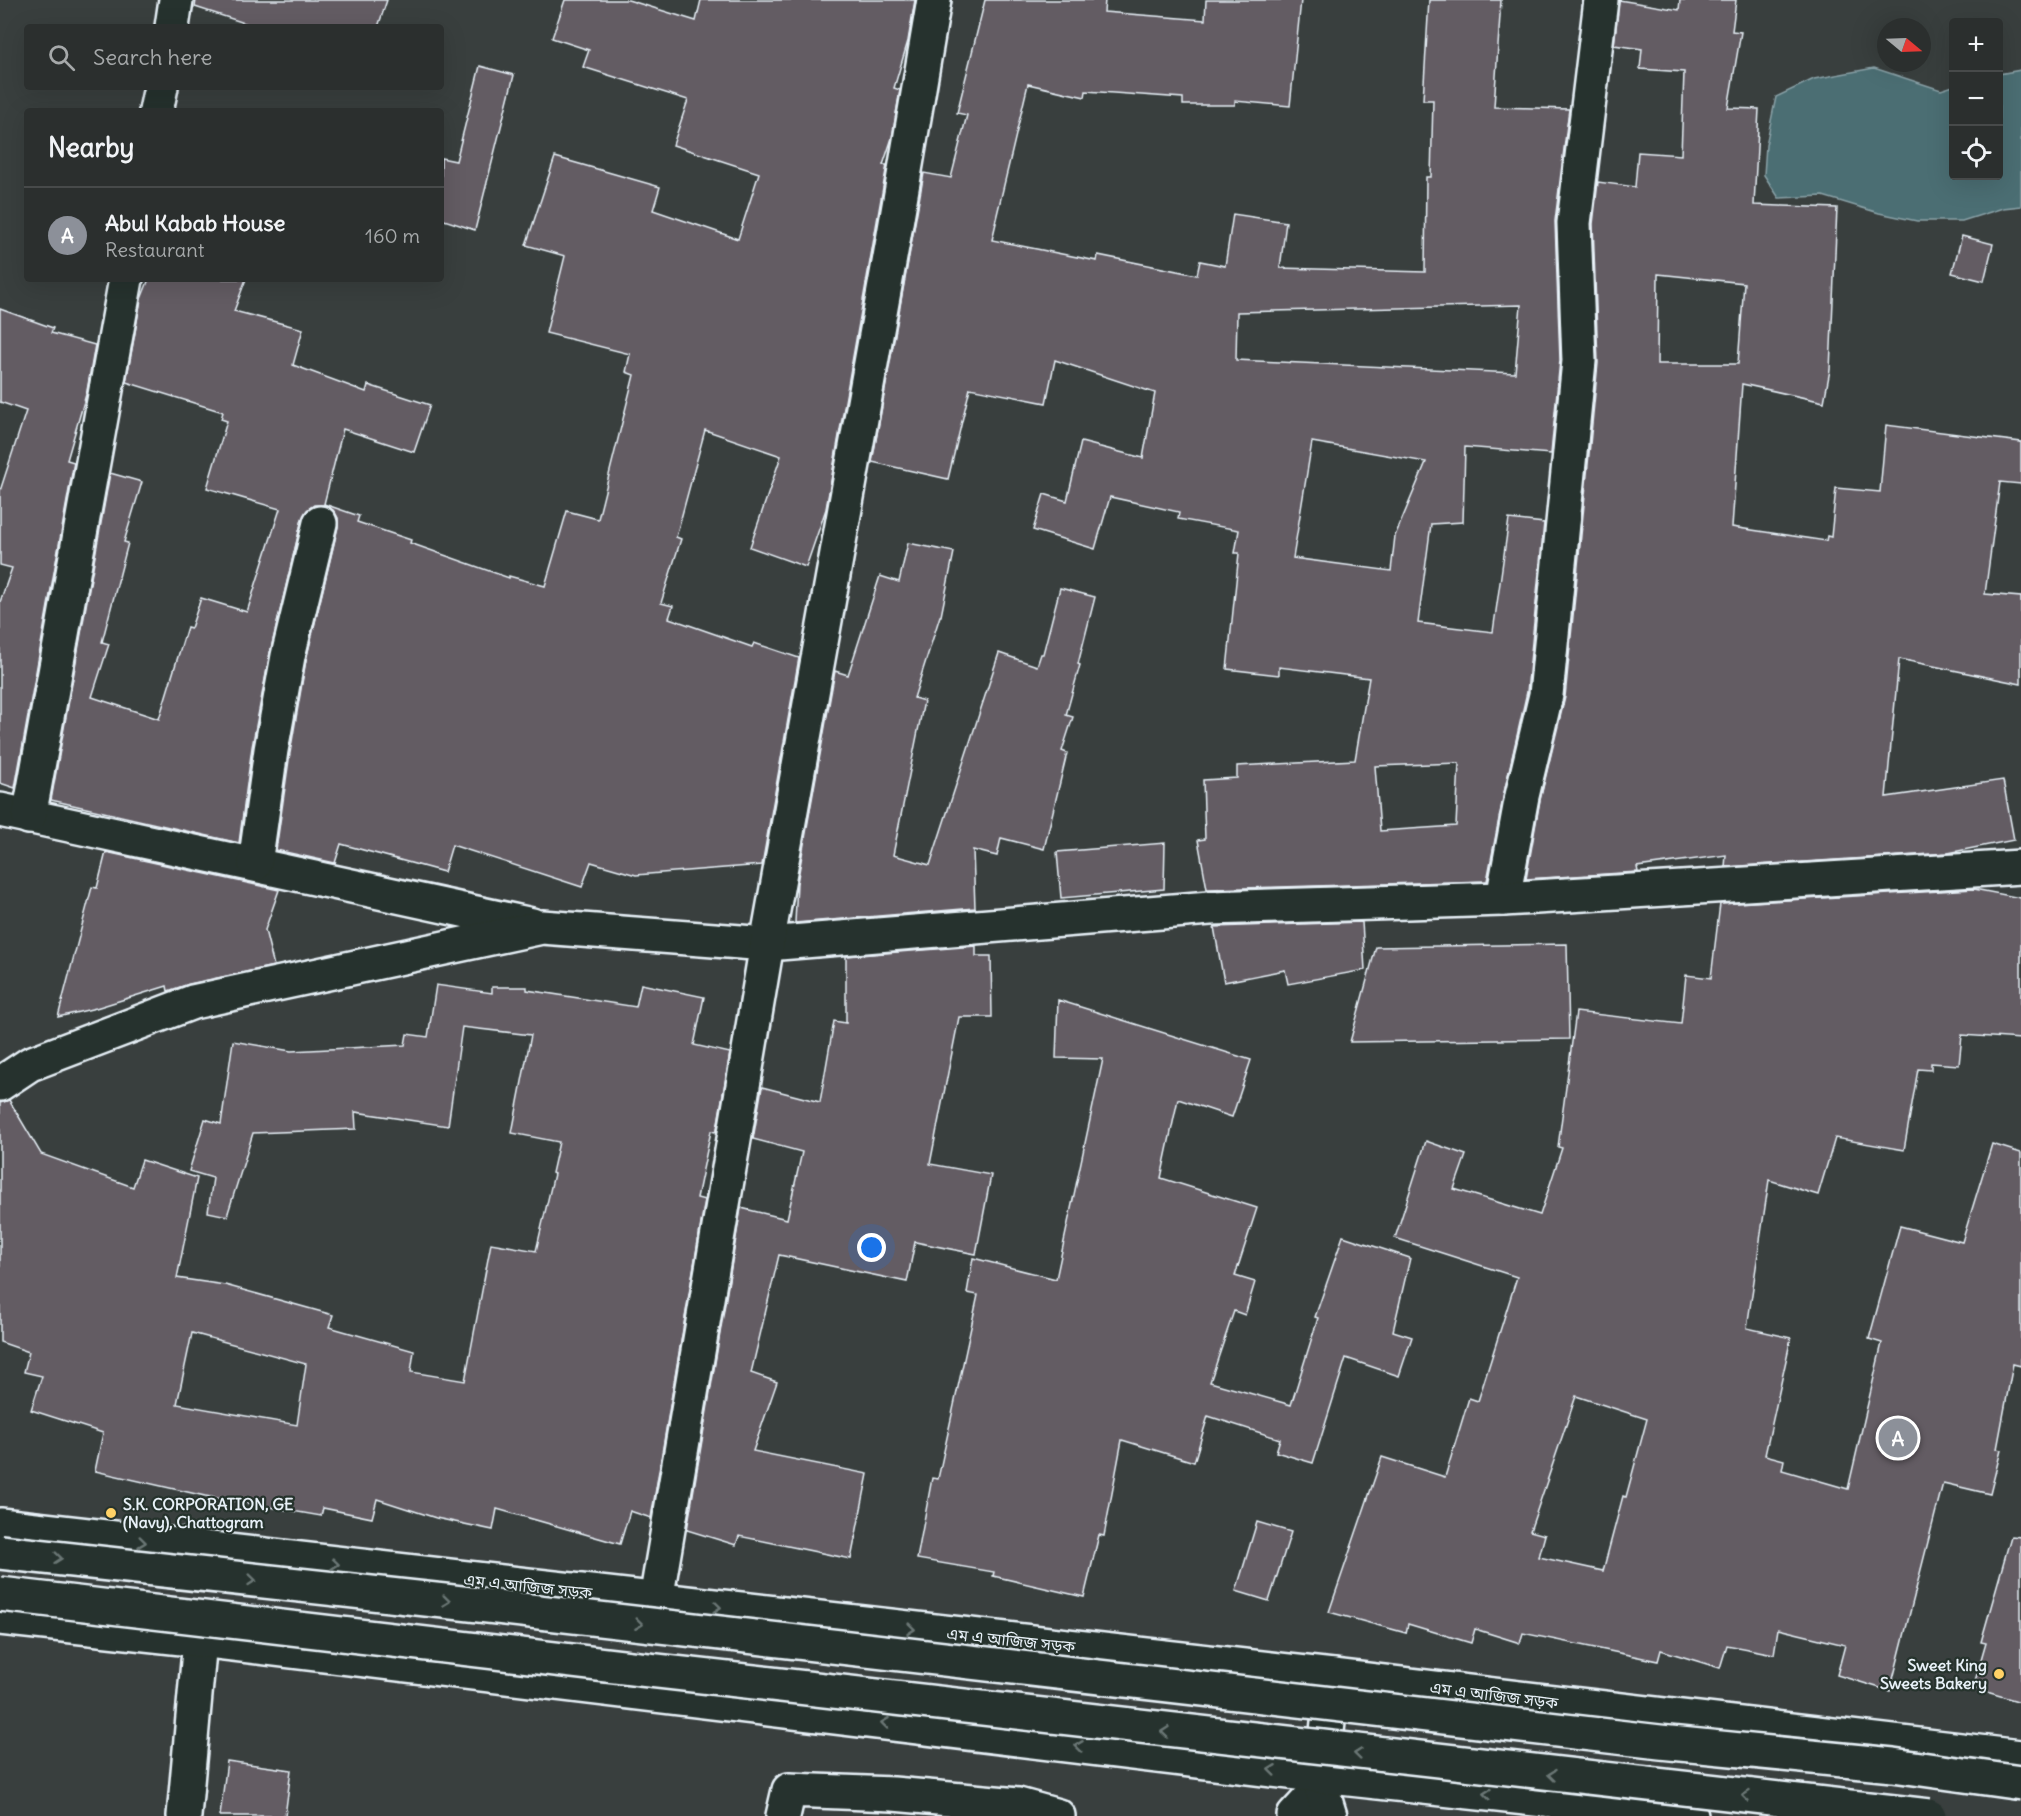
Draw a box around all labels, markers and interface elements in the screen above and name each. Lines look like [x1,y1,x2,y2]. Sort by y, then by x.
north arrow [1877,18,1931,72]
map controls [1949,18,2003,180]
button: + [1949,18,2003,72]
search box [24,24,444,90]
icon: search [45,41,78,74]
text: Search here [93,43,212,71]
button: − [1949,72,2003,126]
button: locate [1949,126,2003,180]
text: Nearby [48,131,134,164]
text: Abul Kabab House [105,209,285,237]
text: A [61,223,74,248]
text: 160 m [365,223,420,248]
text: Restaurant [105,237,204,262]
your location [857,1233,886,1262]
pin: A [1878,1416,1918,1460]
place label: S.K. CORPORATION, GE (Navy), Chattogram [123,1494,293,1533]
marker: S.K. CORPORATION, GE (Navy), Chattogram [104,1506,118,1520]
one-way arrow [137,1535,146,1547]
one-way arrow [54,1551,63,1564]
one-way arrow [331,1557,340,1570]
street label: এম এ আজিজ সড়ক [463,1569,594,1603]
one-way arrow [247,1573,257,1585]
one-way arrow [441,1594,450,1607]
one-way arrow [712,1600,721,1613]
one-way arrow [635,1617,644,1630]
one-way arrow [906,1622,915,1635]
street label: এম এ আজিজ সড়ক [946,1623,1077,1657]
place label: Sweet King Sweets Bakery [1880,1655,1987,1694]
marker: Sweet King Sweets Bakery [1992,1667,2006,1681]
street label: এম এ আজিজ সড়ক [1429,1677,1560,1713]
one-way arrow [881,1717,890,1730]
one-way arrow [1160,1726,1169,1739]
one-way arrow [1074,1740,1083,1753]
one-way arrow [1354,1748,1363,1760]
one-way arrow [1268,1764,1277,1776]
one-way arrow [1548,1770,1557,1782]
one-way arrow [1483,1788,1492,1801]
one-way arrow [1741,1791,1751,1803]

